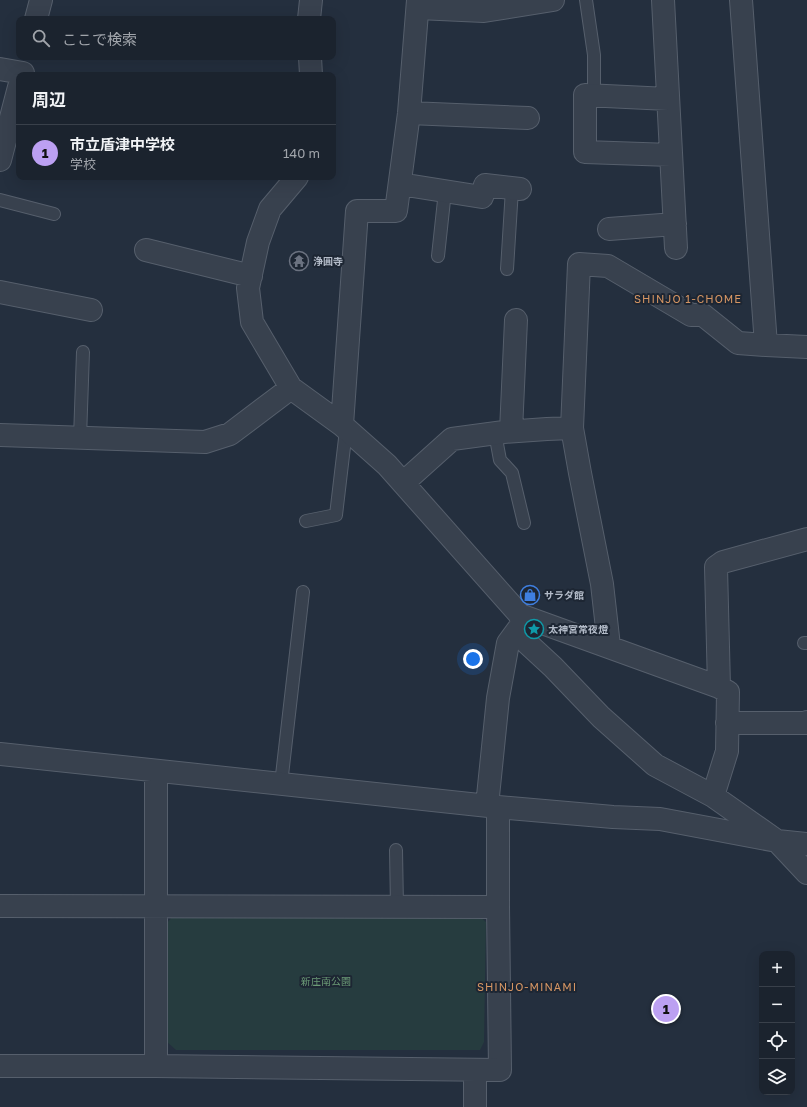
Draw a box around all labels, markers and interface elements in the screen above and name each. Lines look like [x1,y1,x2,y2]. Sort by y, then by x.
search box [16,16,336,60]
icon: search [30,27,52,49]
text: ここで検索 [62,30,137,48]
text: 周辺 [32,89,66,110]
text: 市立盾津中学校 [70,135,175,153]
text: 1 [42,145,48,161]
text: 140 m [283,145,320,161]
text: 学校 [70,156,96,172]
temple icon: 浄圓寺 [288,250,310,272]
place label: 浄圓寺 [313,255,343,267]
district label: SHINJO 1-CHOME [634,292,742,305]
shop icon: サラダ館 [519,584,541,606]
place label: サラダ館 [544,589,584,601]
place icon: 太神宮常夜燈 [523,618,545,640]
place label: 太神宮常夜燈 [548,623,609,635]
your location [463,649,483,669]
map controls [759,951,795,1095]
button: + [759,951,795,987]
park label: 新庄南公園 [301,975,351,987]
district label: SHINJO-MINAMI [477,980,577,993]
button: − [759,987,795,1023]
pin: 1 [653,994,679,1024]
button: locate [759,1023,795,1059]
button: layers [759,1059,795,1095]

